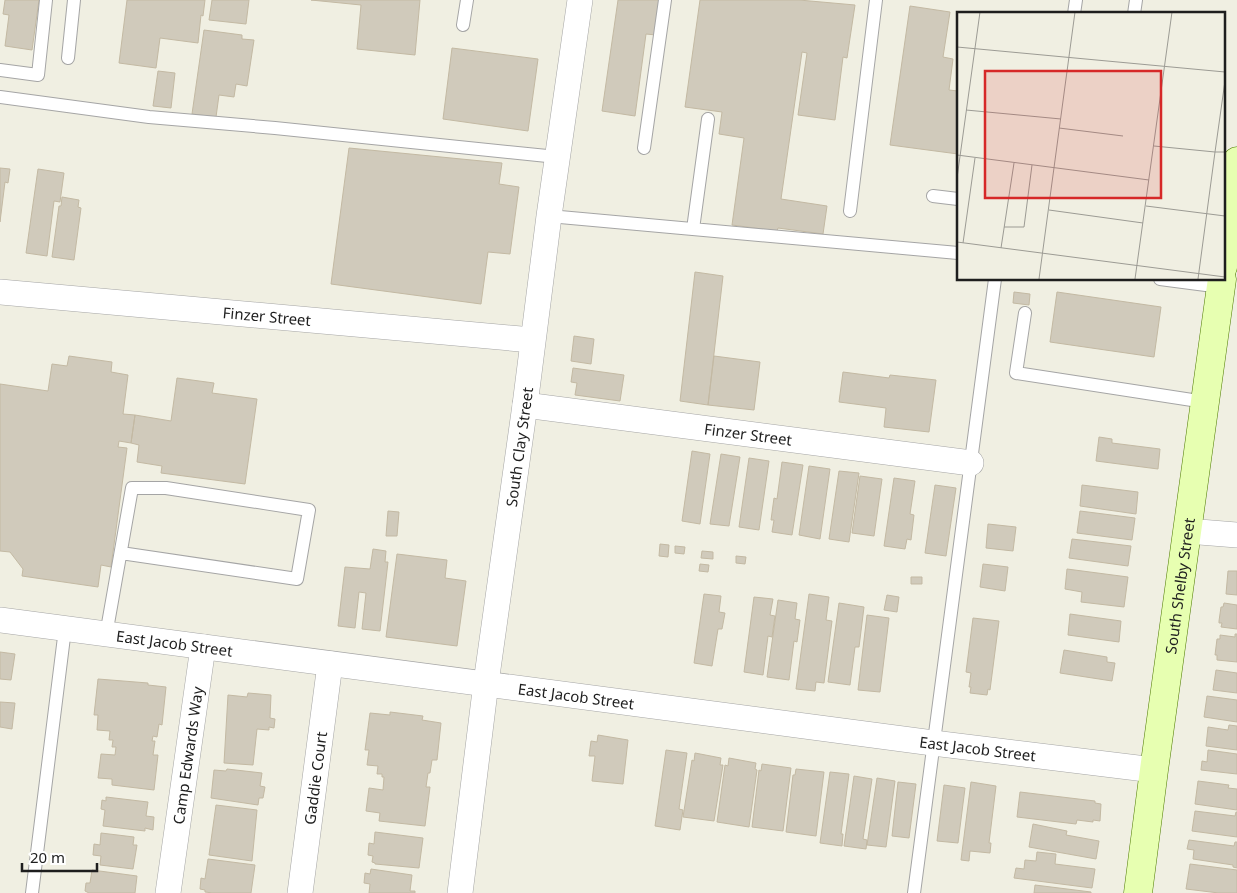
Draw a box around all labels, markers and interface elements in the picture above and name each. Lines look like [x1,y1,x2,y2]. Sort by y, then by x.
inset map [957,12,1224,280]
street label: Finzer Street [222,302,312,330]
street label: South Clay Street [501,385,537,508]
street label: Finzer Street [703,418,794,450]
street label: South Shelby Street [1160,516,1199,655]
street label: East Jacob Street [115,625,234,661]
street label: East Jacob Street [517,678,636,714]
street label: Camp Edwards Way [168,685,207,826]
street label: Gaddie Court [299,730,331,826]
street label: East Jacob Street [918,731,1038,766]
scale bar [22,840,98,872]
text: 20 m [30,847,65,867]

